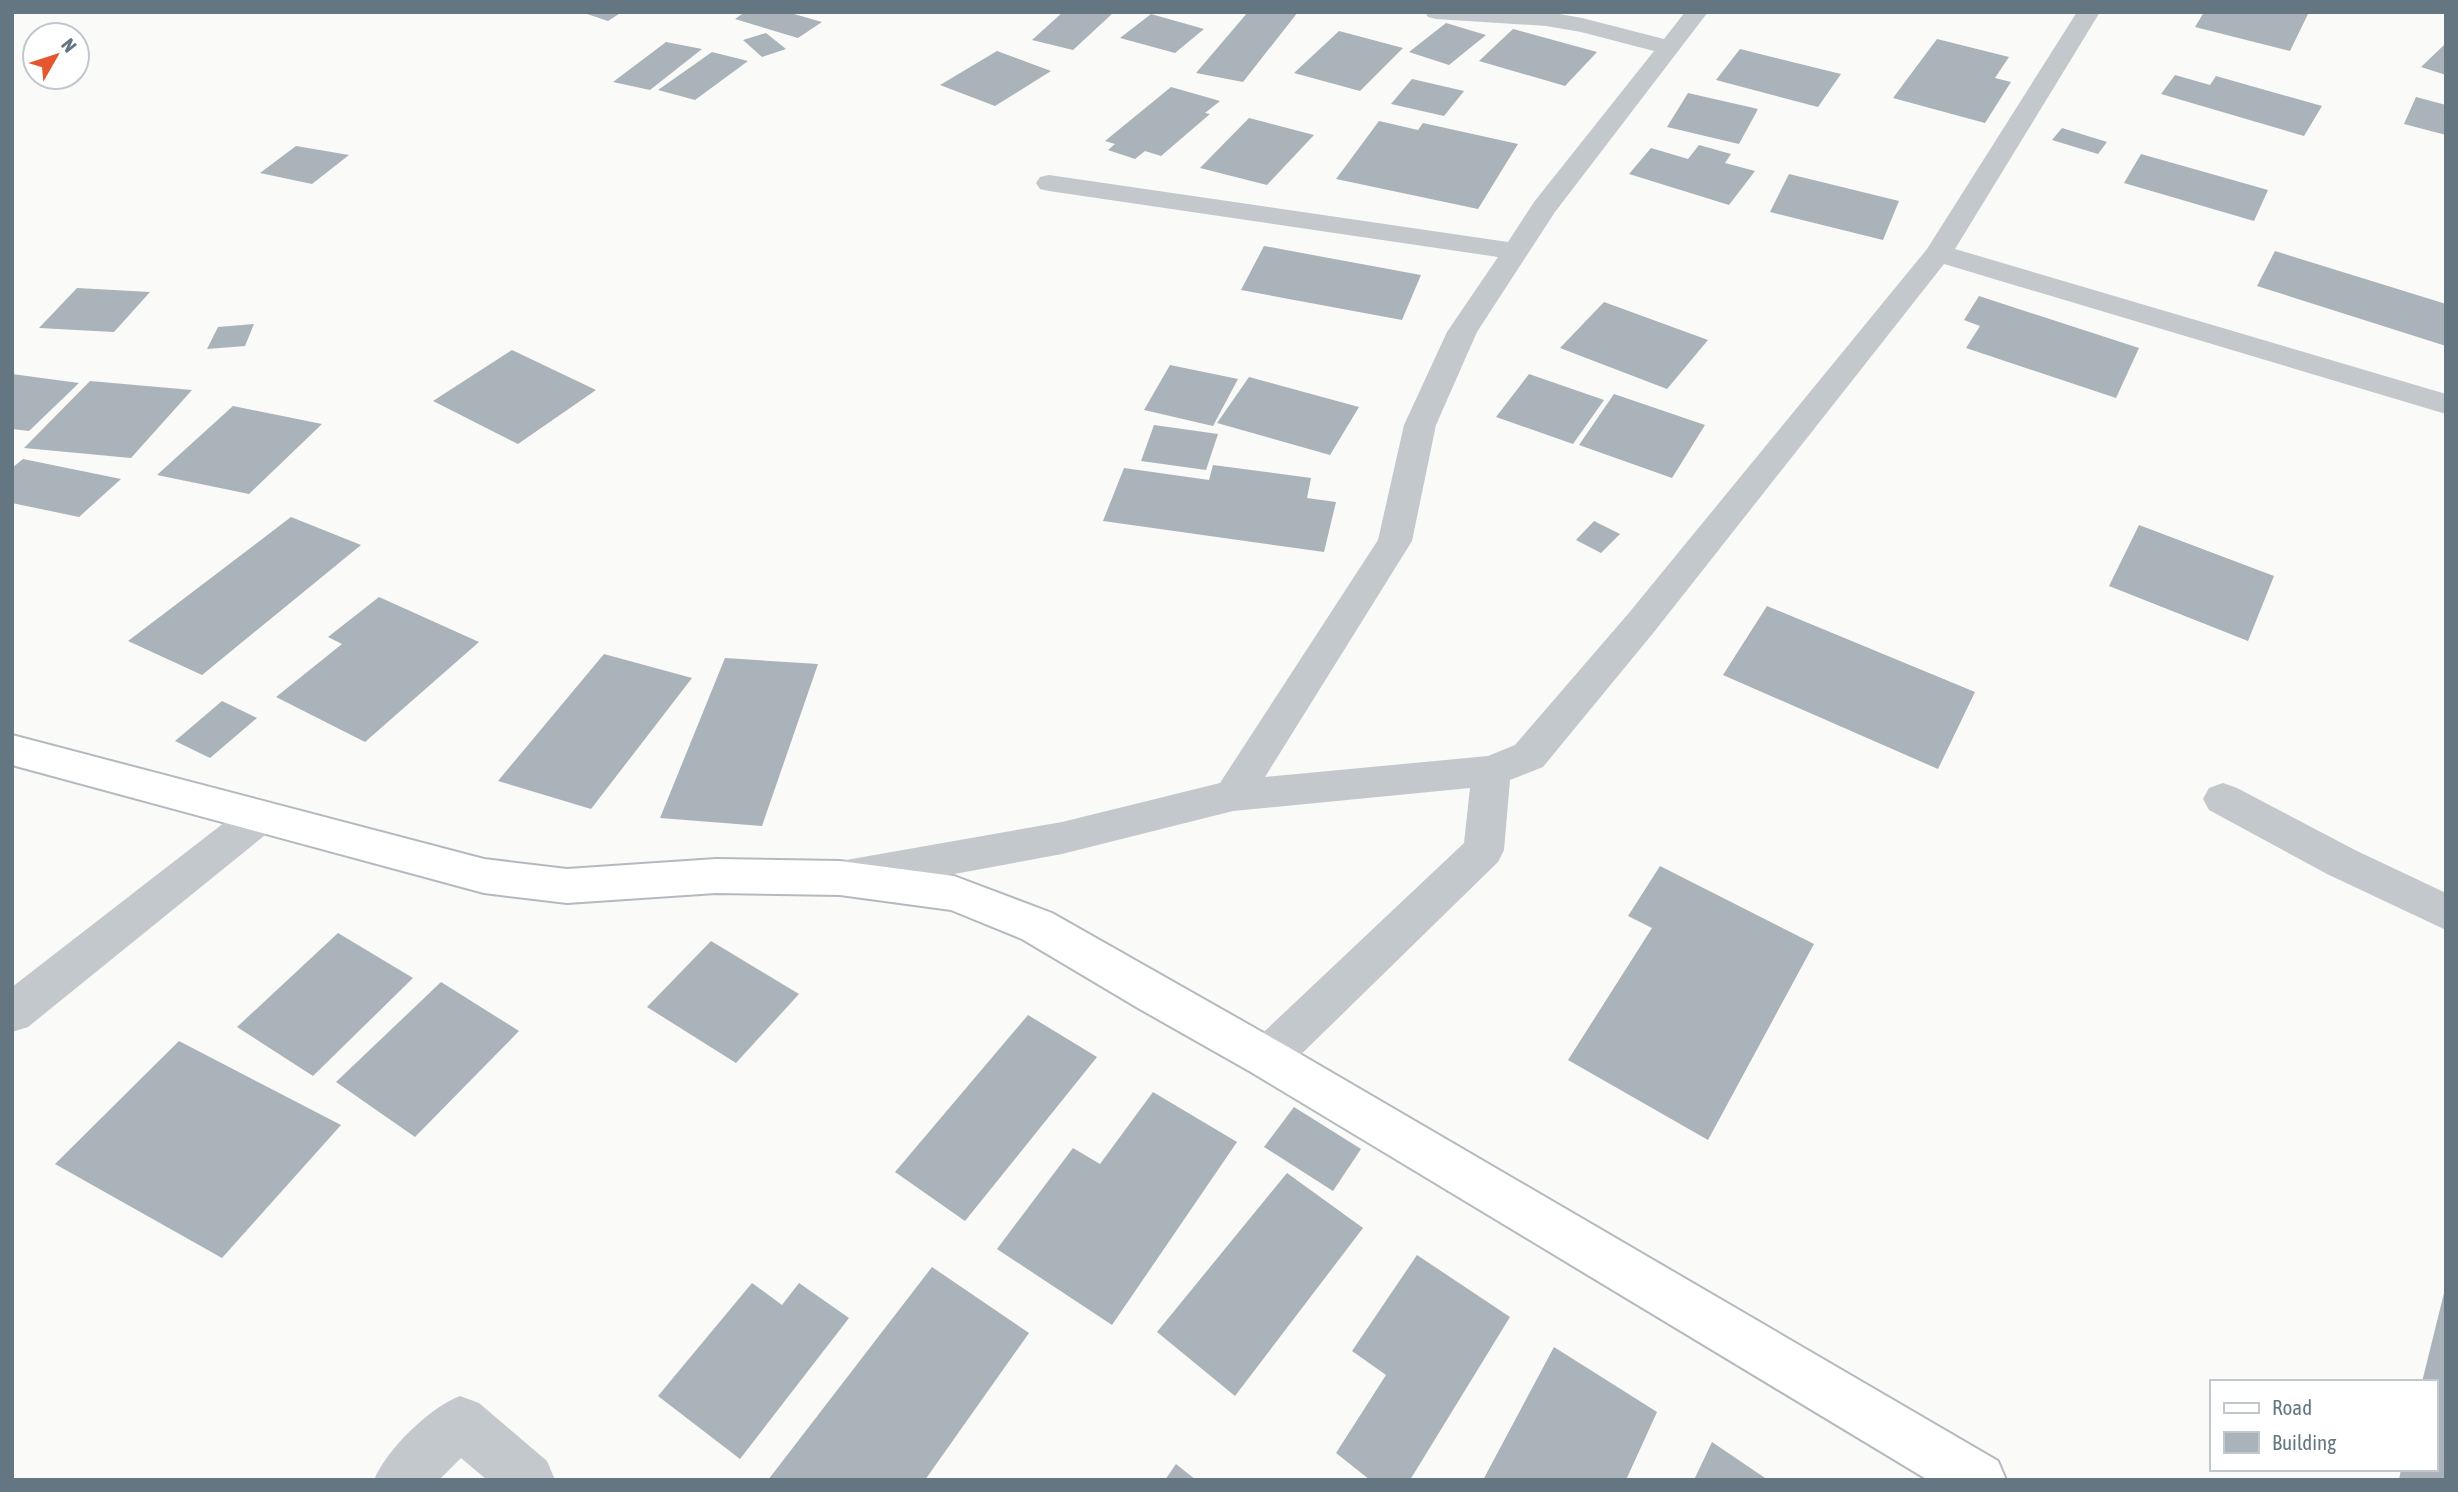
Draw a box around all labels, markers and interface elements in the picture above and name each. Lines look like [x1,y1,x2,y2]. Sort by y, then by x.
north arrow [21,21,91,91]
text: N [57,34,81,57]
legend [2210,1380,2437,1471]
text: Road [2272,1395,2312,1419]
text: Building [2272,1430,2336,1454]

